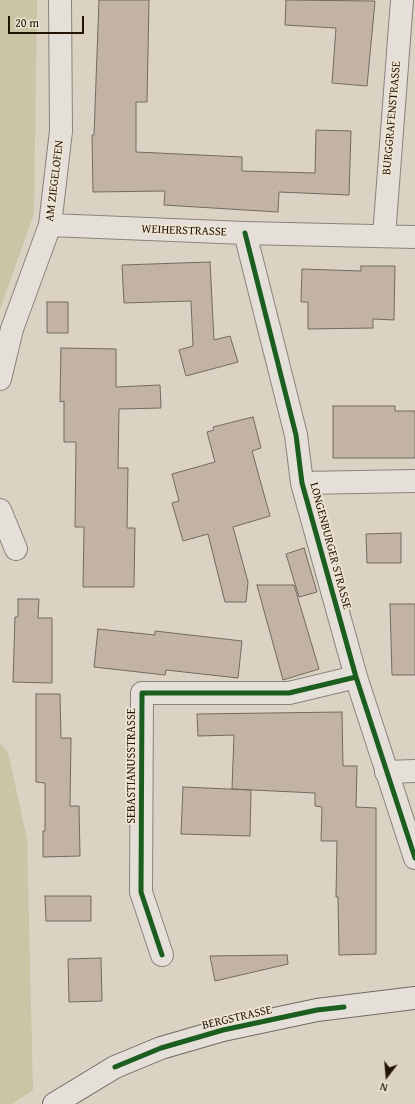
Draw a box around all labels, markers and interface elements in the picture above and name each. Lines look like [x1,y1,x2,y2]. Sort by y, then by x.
scale bar [10,8,86,34]
text: 20 m [15,14,39,31]
street label: BURGGRAFENSTRASSE [380,60,404,176]
street label: AM ZIEGELOFEN [43,139,67,223]
street label: WEIHERSTRASSE [141,222,227,240]
street label: LONGENBURGER STRASSE [306,481,354,611]
street label: SEBASTIANUSSTRASSE [125,708,139,824]
street label: BERGSTRASSE [201,1003,273,1033]
north arrow [367,1056,407,1096]
text: N [378,1079,389,1096]

